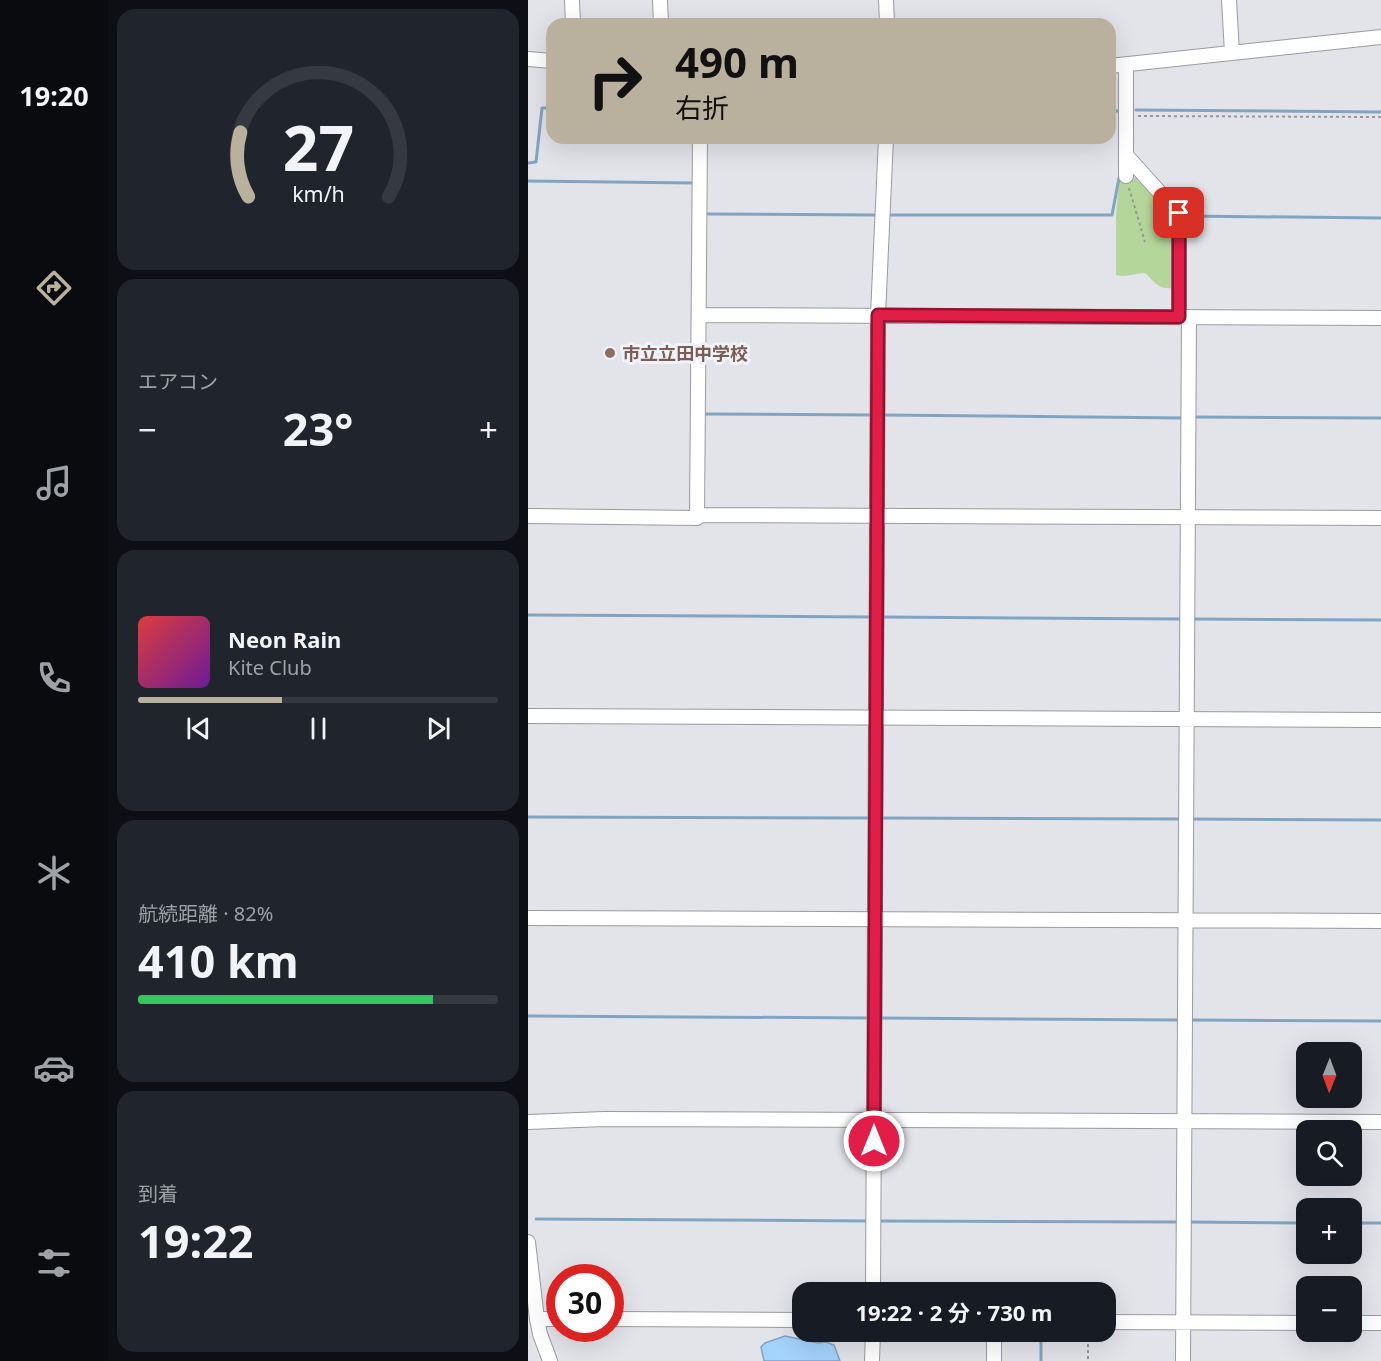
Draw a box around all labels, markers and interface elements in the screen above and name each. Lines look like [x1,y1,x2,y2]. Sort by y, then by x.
text: 490 m [675,33,799,90]
icon: right [576,42,654,120]
text: 19:20 [19,77,89,114]
text: 右折 [675,89,729,126]
text: 27 [282,104,354,189]
text: km/h [292,179,344,208]
pin [1153,187,1204,238]
icon: arrive [1162,196,1195,229]
icon: directions [33,267,75,309]
place label: 市立立田中学校 [622,341,748,365]
marker: 市立立田中学校 [603,346,617,360]
text: エアコン [138,368,218,395]
text: 23° [283,398,353,459]
text: − [138,407,157,452]
text: + [479,407,498,452]
icon: music [33,462,75,504]
text: Neon Rain [228,624,341,654]
text: Kite Club [228,654,312,681]
icon: phone [33,657,75,699]
icon: previous [182,712,215,745]
icon: pause [302,712,335,745]
icon: next [422,712,455,745]
icon: climate [33,852,75,894]
text: 航続距離 · 82% [138,900,273,927]
text: 410 km [138,930,299,991]
north arrow [1296,1042,1362,1108]
map controls [1296,1042,1362,1342]
icon: car [33,1047,75,1089]
position arrow [842,1109,906,1173]
button: search [1296,1120,1362,1186]
text: 到着 [138,1180,178,1207]
button: + [1296,1198,1362,1264]
text: 19:22 [138,1210,254,1271]
icon: filters [33,1242,75,1284]
speed limit sign: 30 [546,1264,624,1342]
button: − [1296,1276,1362,1342]
text: 19:22 · 2 分 · 730 m [856,1297,1053,1327]

